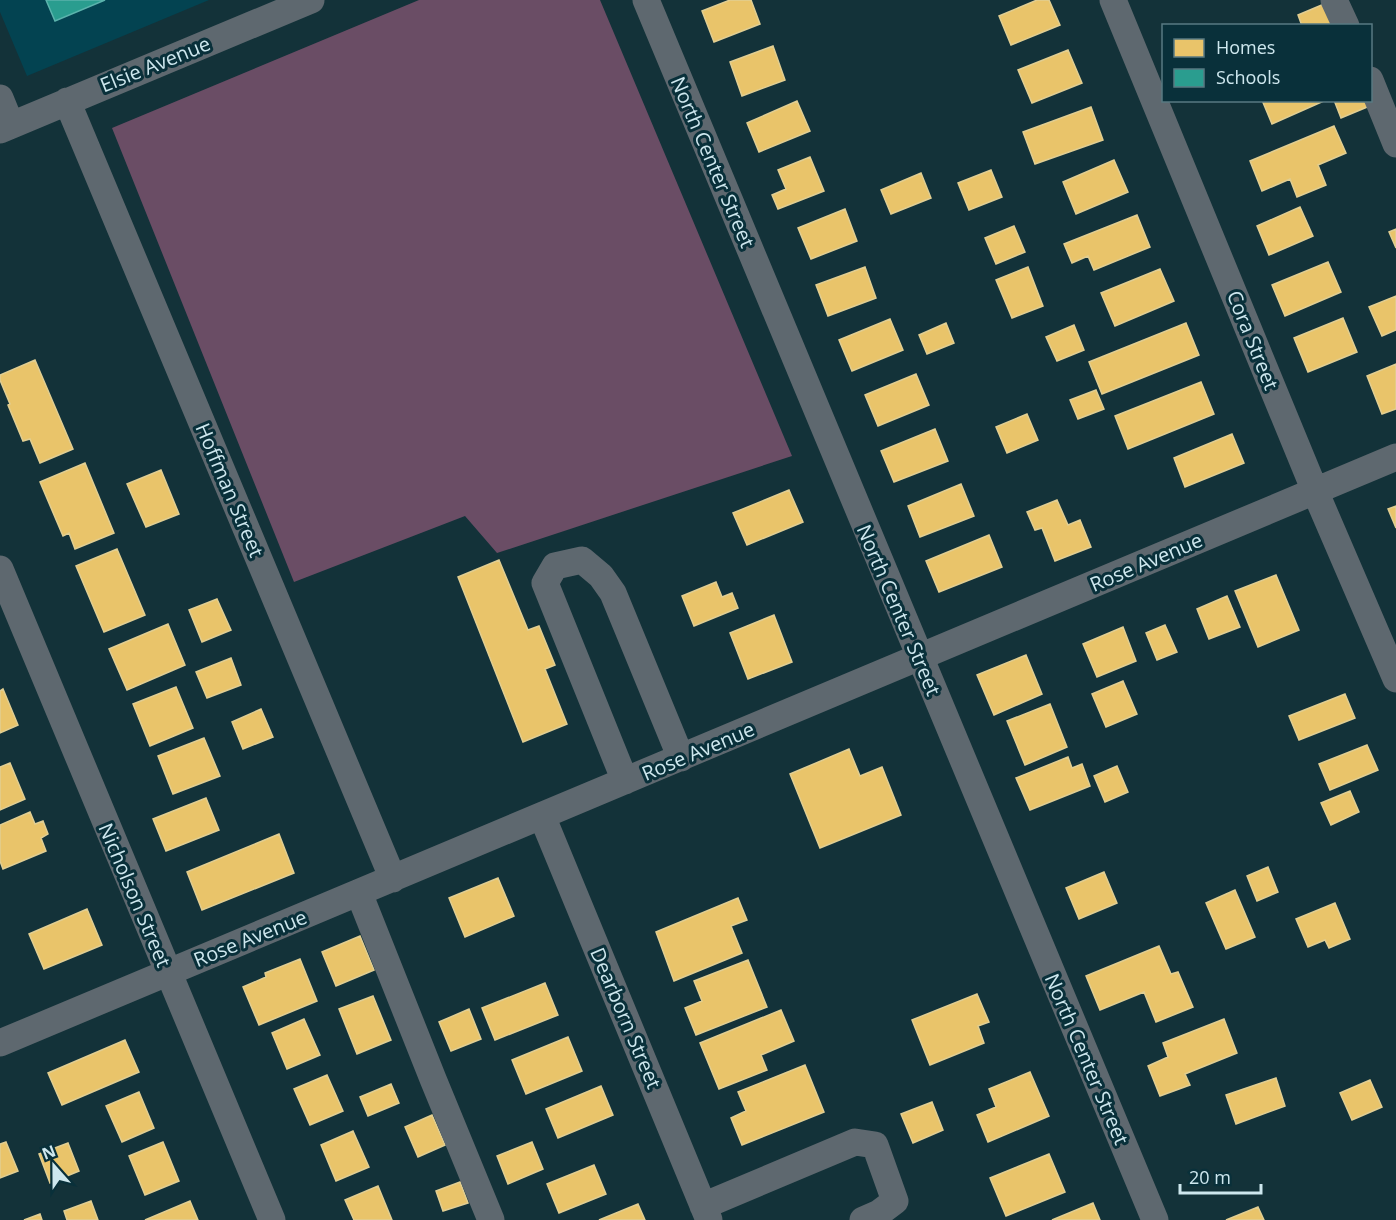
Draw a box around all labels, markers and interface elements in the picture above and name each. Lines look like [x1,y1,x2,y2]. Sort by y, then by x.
legend [1162,24,1372,102]
street label: Elsie Avenue [96,30,214,98]
text: Homes [1216,35,1275,59]
text: Schools [1216,65,1280,89]
street label: North Center Street [665,72,761,252]
street label: Cora Street [1221,286,1285,394]
street label: Hoffman Street [190,419,270,561]
street label: North Center Street [851,520,947,700]
street label: Rose Avenue [1086,526,1206,598]
street label: Rose Avenue [638,715,758,787]
street label: Nicholson Street [93,819,177,971]
street label: Rose Avenue [189,903,311,973]
street label: Dearborn Street [584,943,668,1093]
street label: North Center Street [1039,969,1135,1149]
north arrow [24,1136,84,1196]
text: N [39,1139,59,1165]
scale bar [1180,1157,1261,1195]
text: 20 m [1189,1165,1231,1189]

